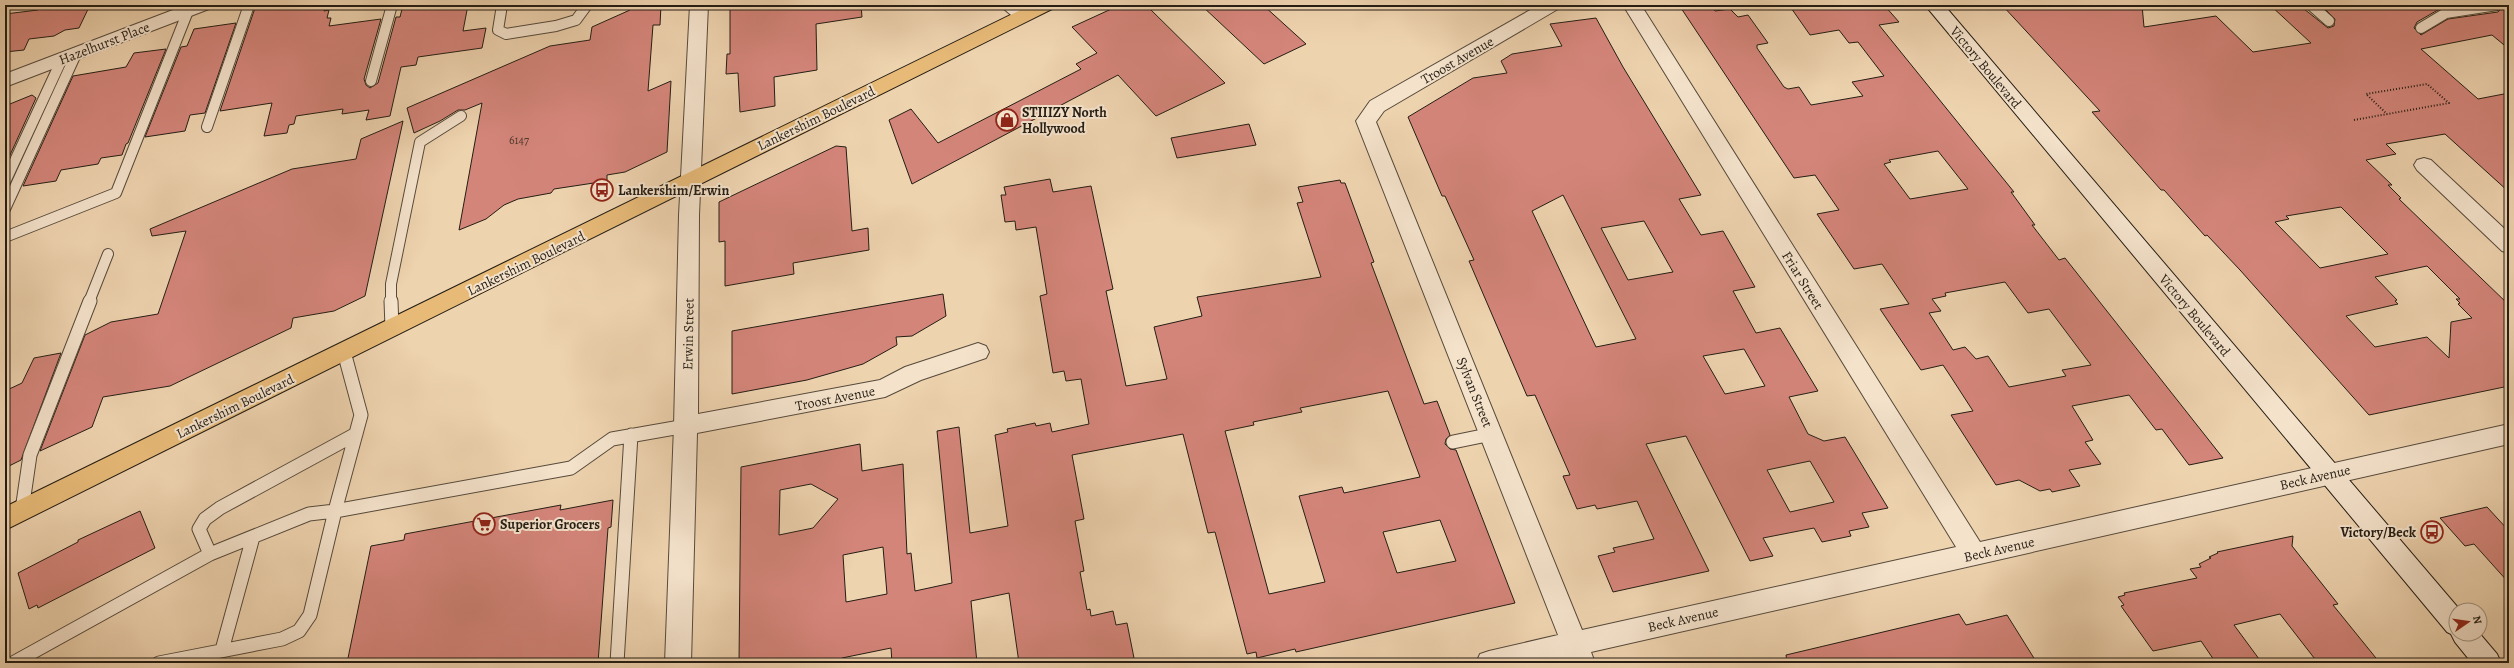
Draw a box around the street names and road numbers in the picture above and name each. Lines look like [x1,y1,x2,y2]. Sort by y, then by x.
street label: Hazelhurst Place [56,17,152,70]
street label: Victory Boulevard [1945,21,2026,113]
street label: Troost Avenue [1417,32,1497,89]
street label: Lankershim Boulevard [754,81,879,155]
street label: Lankershim Boulevard [464,226,589,300]
street label: Friar Street [1777,248,1828,313]
street label: Victory Boulevard [2154,269,2235,361]
street label: Erwin Street [678,297,699,370]
street label: Sylvan Street [1452,354,1497,430]
street label: Lankershim Boulevard [173,369,298,443]
street label: Troost Avenue [793,381,877,416]
street label: Beck Avenue [2278,460,2352,495]
street label: Beck Avenue [1962,532,2036,567]
street label: Beck Avenue [1646,602,1720,637]

